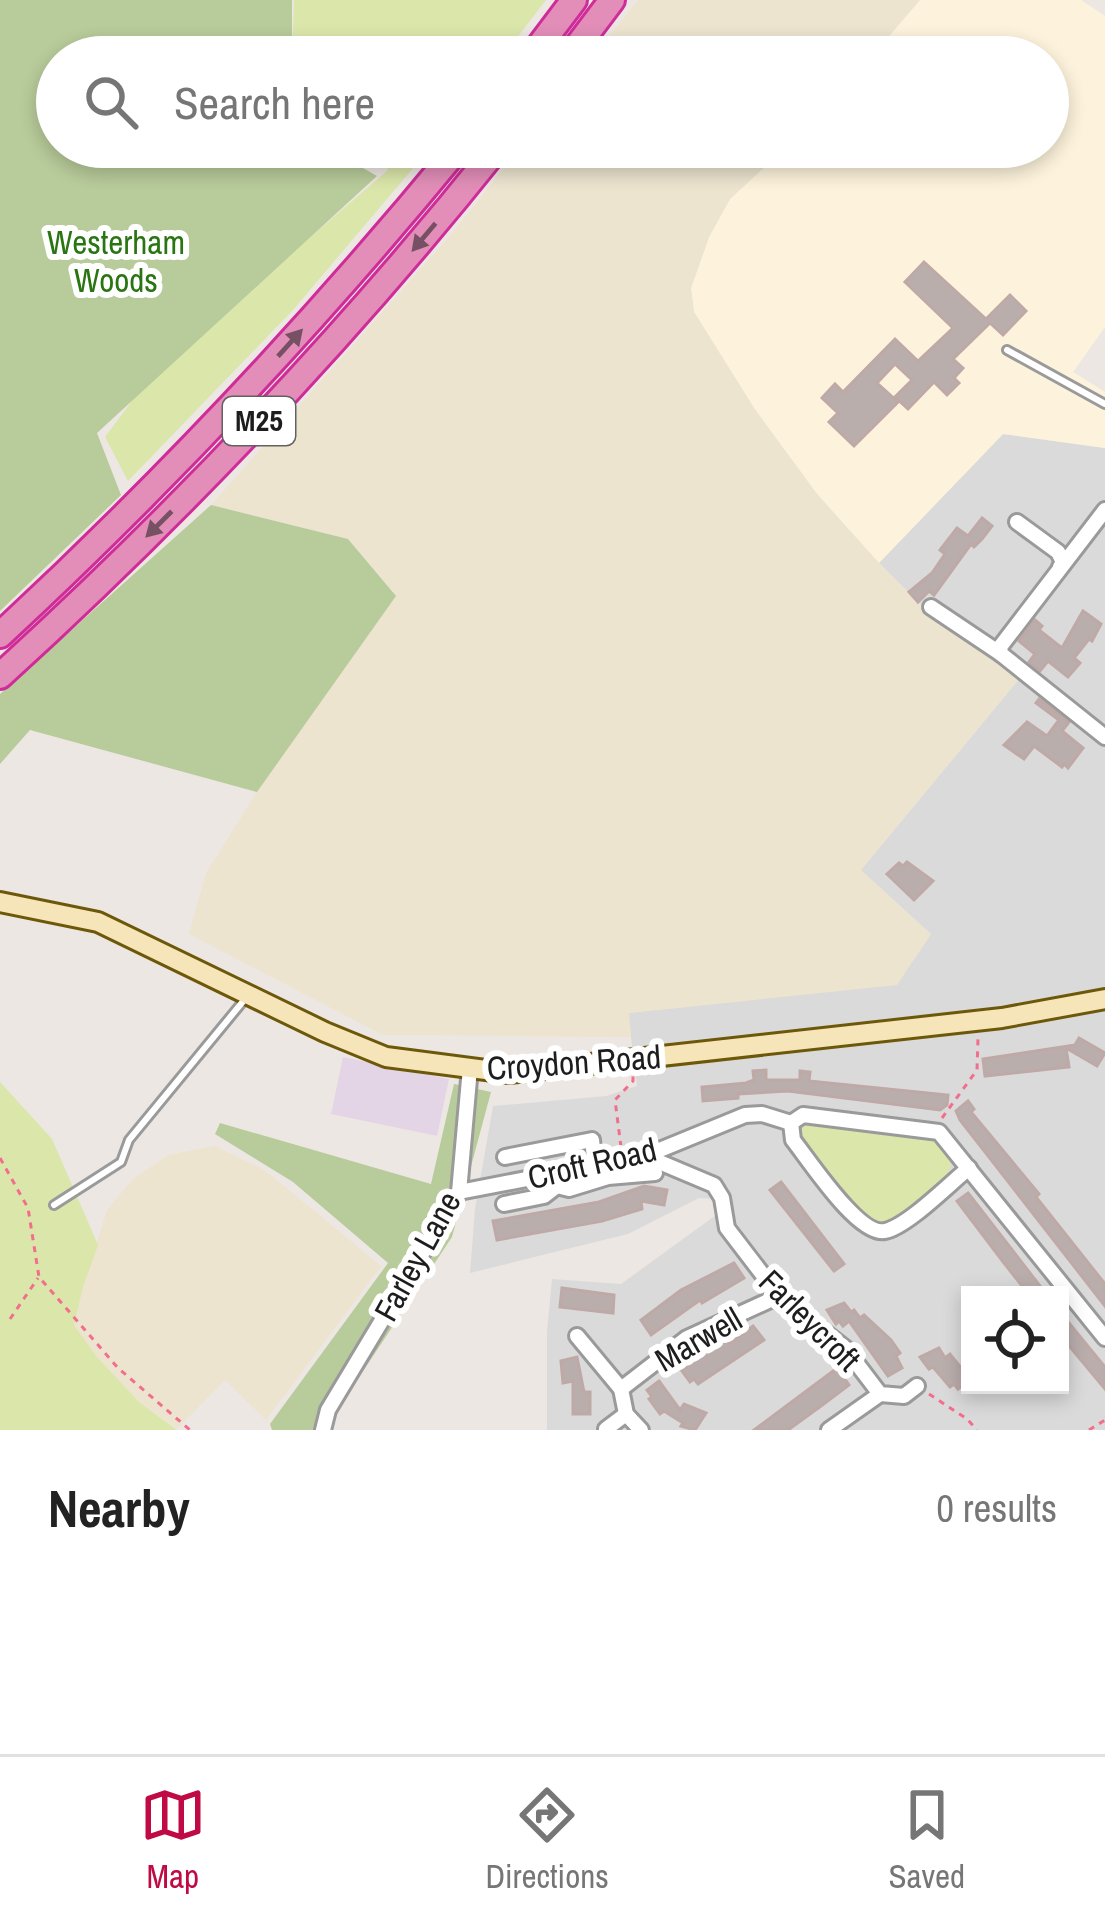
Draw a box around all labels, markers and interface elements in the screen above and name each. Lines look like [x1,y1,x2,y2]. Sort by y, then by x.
search box [36,36,1069,168]
icon: search [78,69,144,135]
text: Search here [174,72,375,133]
park label: Westerham Woods [47,220,185,302]
one-way arrow [411,222,437,252]
one-way arrow [276,329,303,358]
road number: M25 [223,397,295,445]
one-way arrow [145,509,174,537]
street label: Croydon Road [485,1034,663,1090]
street label: Croft Road [523,1127,661,1199]
street label: Farley Lane [363,1183,471,1329]
street label: Farleycroft [750,1260,870,1380]
map controls [961,1286,1069,1394]
button: locate [961,1286,1069,1394]
street label: Marwell [647,1297,749,1381]
text: Nearby [48,1474,190,1543]
text: 0 results [936,1482,1057,1534]
tab: Map [140,1782,206,1898]
tab: Directions [485,1782,609,1898]
tab: Saved [888,1782,965,1898]

